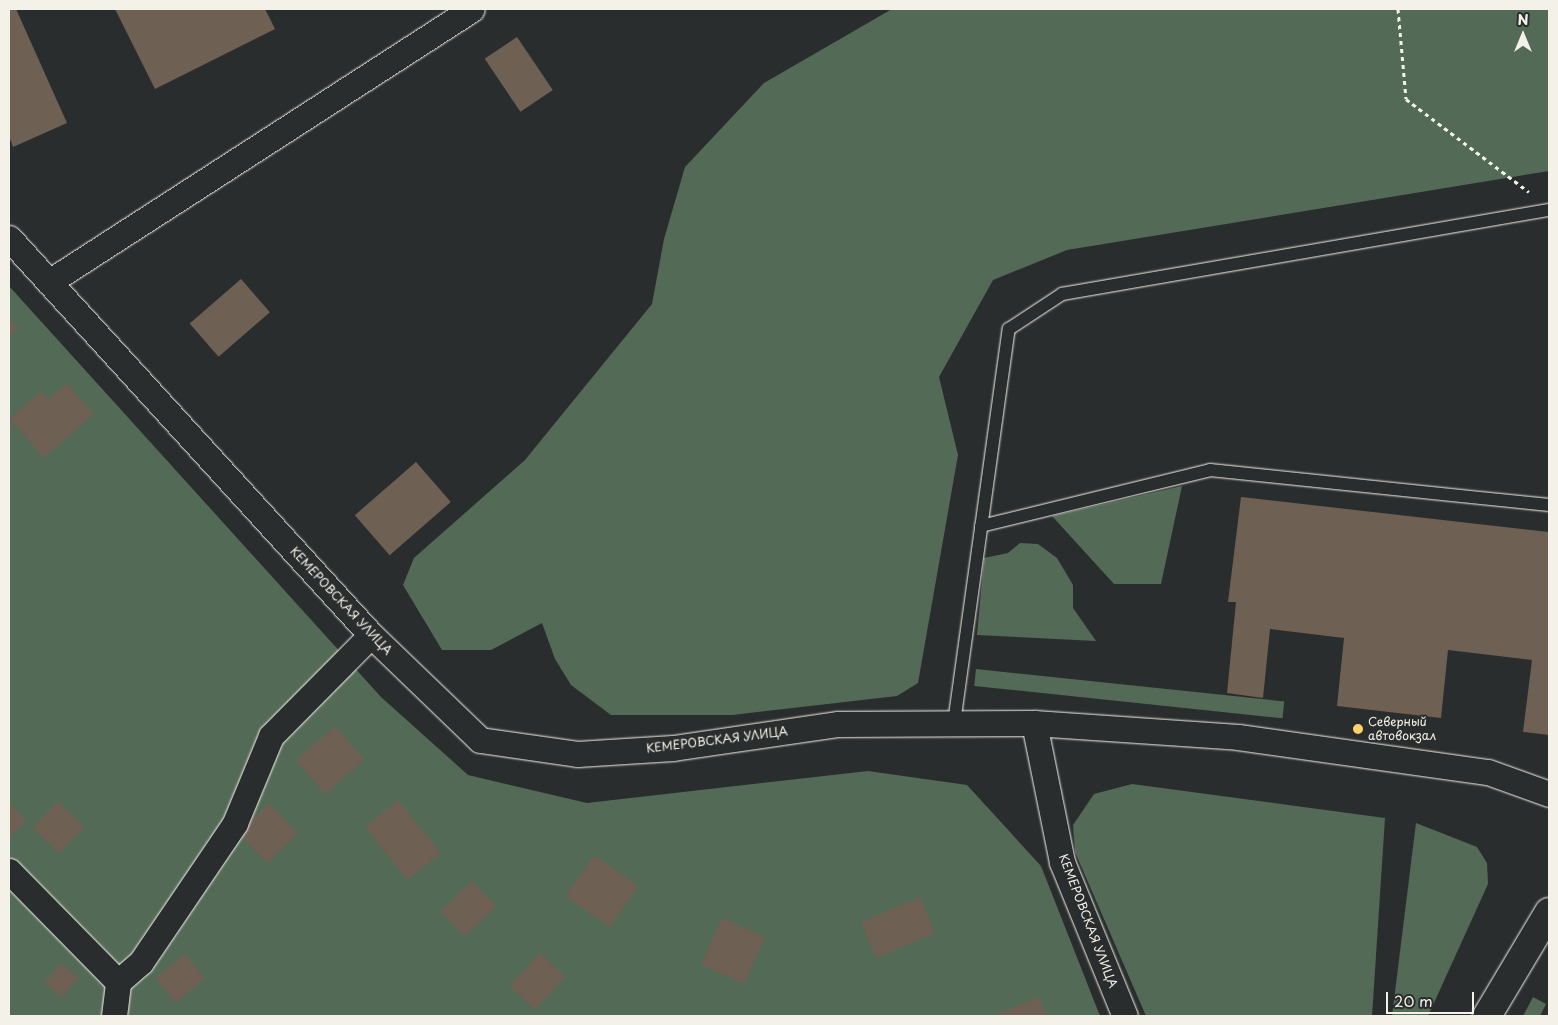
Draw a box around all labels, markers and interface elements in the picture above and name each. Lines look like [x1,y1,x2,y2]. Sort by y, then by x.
text: N [1517,9,1529,30]
north arrow [1498,10,1548,60]
street label: КЕМЕРОВСКАЯ УЛИЦА [287,544,395,658]
place label: Северный автовокзал [1368,715,1436,743]
marker: Северный автовокзал [1352,723,1364,735]
street label: КЕМЕРОВСКАЯ УЛИЦА [646,724,788,756]
street label: КЕМЕРОВСКАЯ УЛИЦА [1056,852,1120,990]
scale bar [1388,982,1476,1014]
text: 20 m [1394,989,1433,1012]

